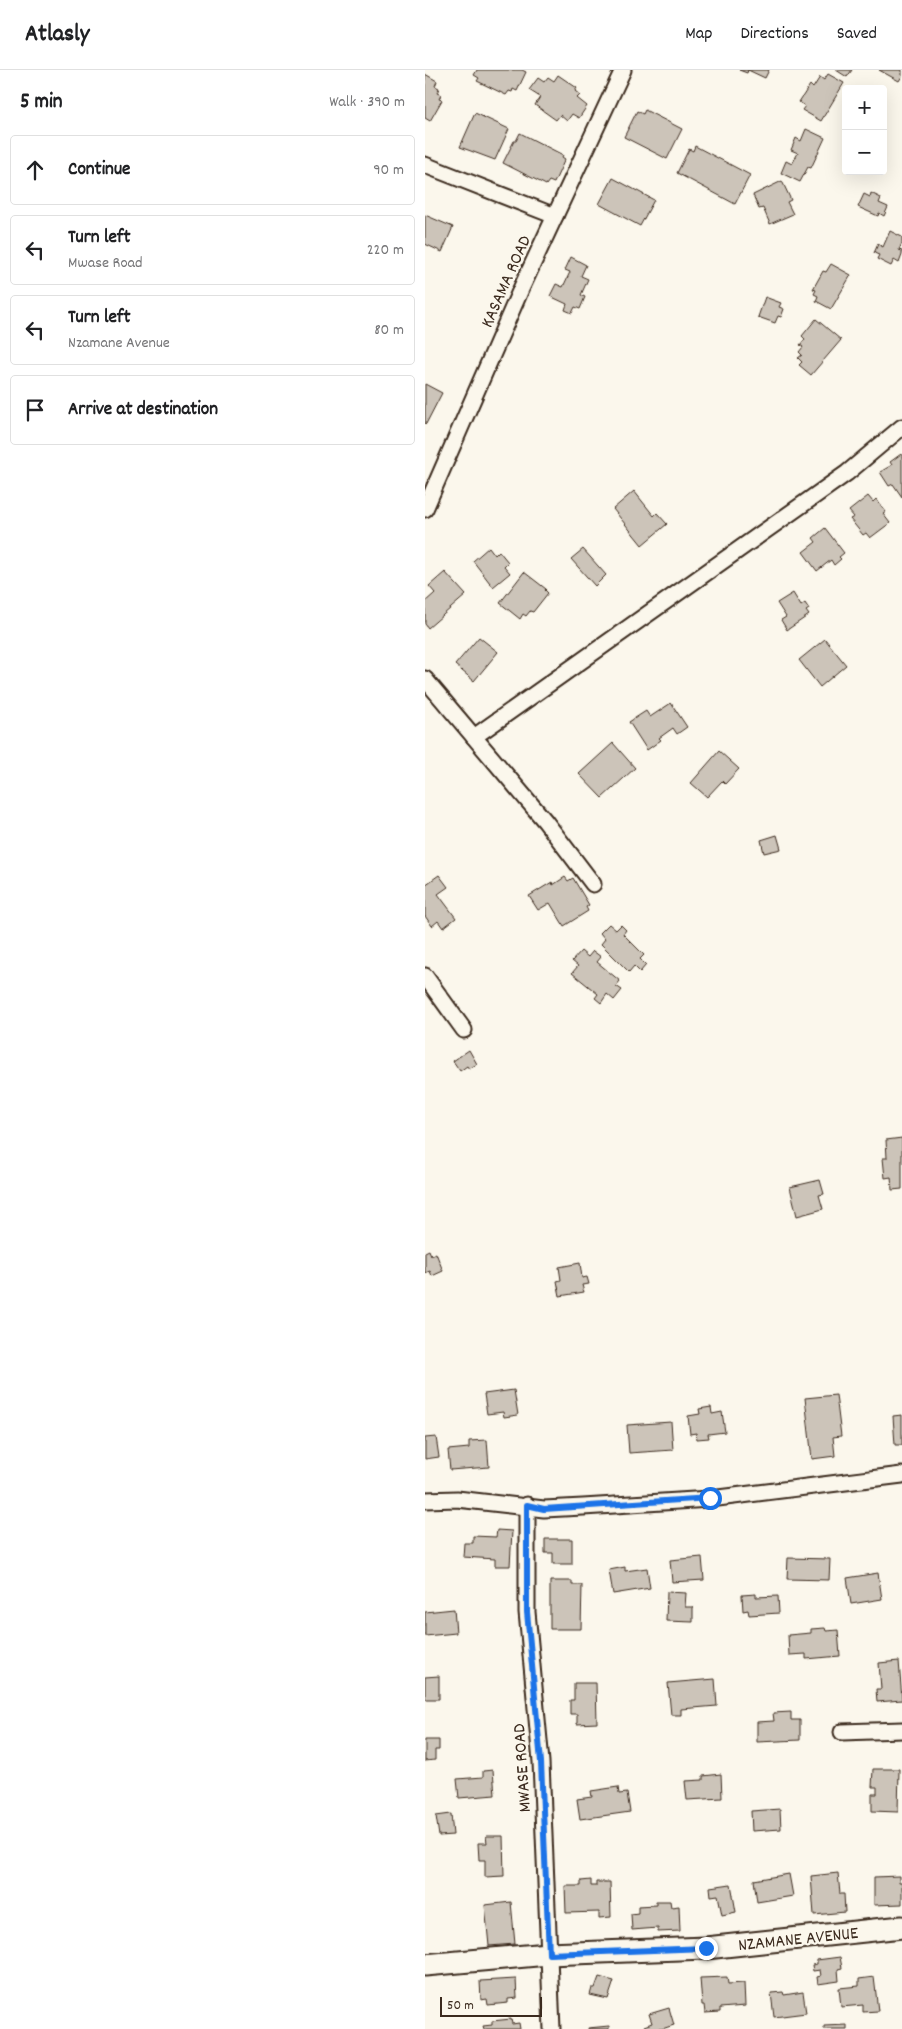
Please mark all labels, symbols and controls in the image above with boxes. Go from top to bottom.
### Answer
text: Atlasly [25,18,89,52]
text: Map [685,22,712,47]
text: Directions [740,22,809,47]
text: Saved [837,22,877,47]
map controls [842,85,887,175]
button: + [842,85,887,130]
text: 5 min [20,88,63,118]
text: Walk · 390 m [329,91,405,114]
button: − [842,130,887,175]
icon: ahead [21,156,49,184]
text: Continue [68,157,130,184]
text: 90 m [373,159,404,182]
text: Turn left [68,225,131,252]
street label: KASAMA ROAD [476,232,539,332]
icon: left [21,236,49,264]
text: 220 m [367,239,404,262]
text: Mwase Road [68,252,143,275]
text: Turn left [68,305,131,332]
icon: left [21,316,49,344]
text: 80 m [374,319,404,342]
text: Nzamane Avenue [68,332,170,355]
icon: arrive [21,396,49,424]
text: Arrive at destination [68,397,218,424]
route start [699,1487,722,1510]
street label: MWASE ROAD [508,1722,539,1813]
street label: NZAMANE AVENUE [737,1922,860,1959]
route end [695,1937,718,1960]
scale bar [440,1994,543,2017]
text: 50 m [447,1996,474,2016]

